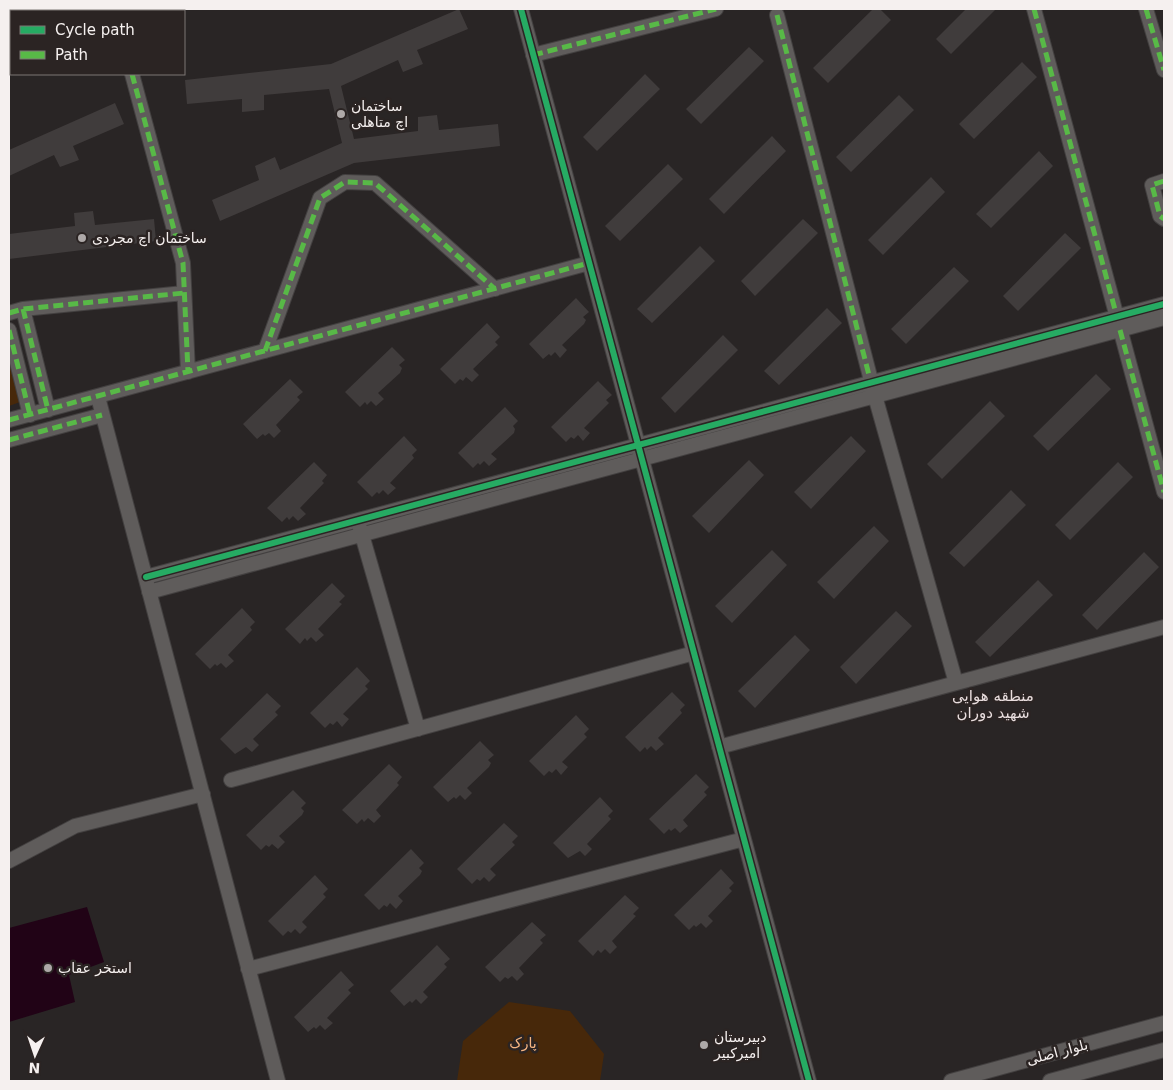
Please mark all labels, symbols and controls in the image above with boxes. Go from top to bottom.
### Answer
legend [10,10,185,75]
text: Cycle path [55,21,135,39]
text: Path [55,46,88,64]
place label: ساختمان اچ متاهلی [351,98,408,131]
marker: ساختمان اچ متاهلی [335,108,347,120]
place label: ساختمان اچ مجردی [92,230,207,247]
marker: ساختمان اچ مجردی [76,232,88,244]
district label: منطقه هوایی شهید دوران [952,687,1034,722]
place label: استخر عقاب [58,960,132,977]
marker: استخر عقاب [42,962,54,974]
place label: دبیرستان امیرکبیر [713,1029,767,1062]
north arrow [10,1030,60,1080]
park label: پارک [509,1035,537,1052]
street label: بلوار اصلی [1025,1036,1090,1069]
marker: دبیرستان امیرکبیر [698,1039,710,1051]
text: N [28,1060,41,1076]

